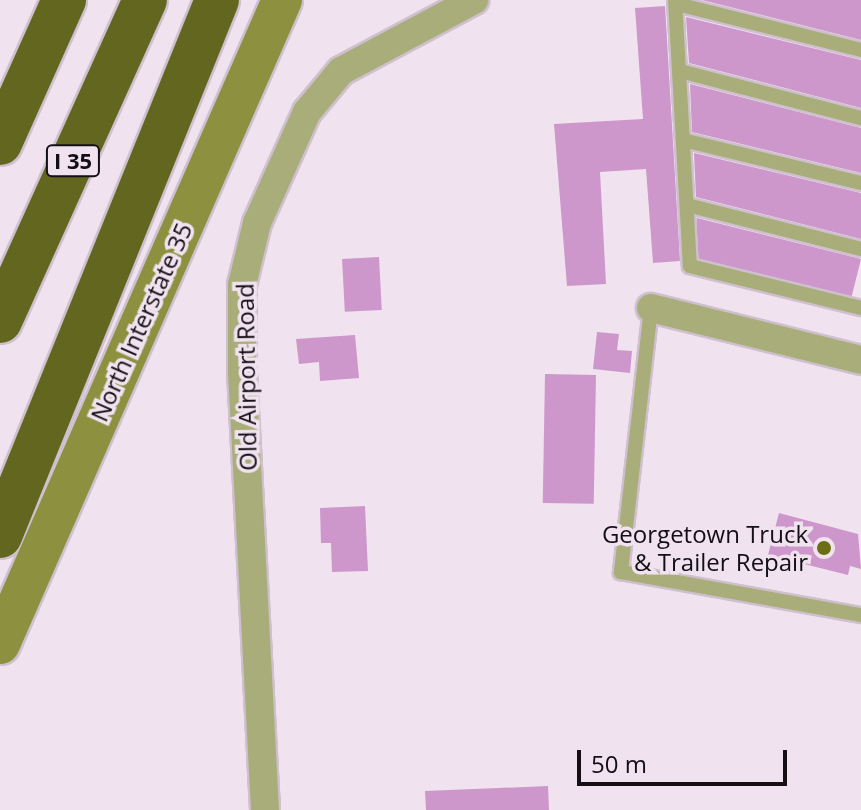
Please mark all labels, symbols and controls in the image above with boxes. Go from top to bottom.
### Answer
road number: I 35 [45,143,101,179]
street label: North Interstate 35 [84,218,198,426]
street label: Old Airport Road [230,283,262,471]
place label: Georgetown Truck & Trailer Repair [602,520,808,576]
marker: Georgetown Truck & Trailer Repair [815,539,833,557]
scale bar [581,734,791,784]
text: 50 m [591,747,647,780]

